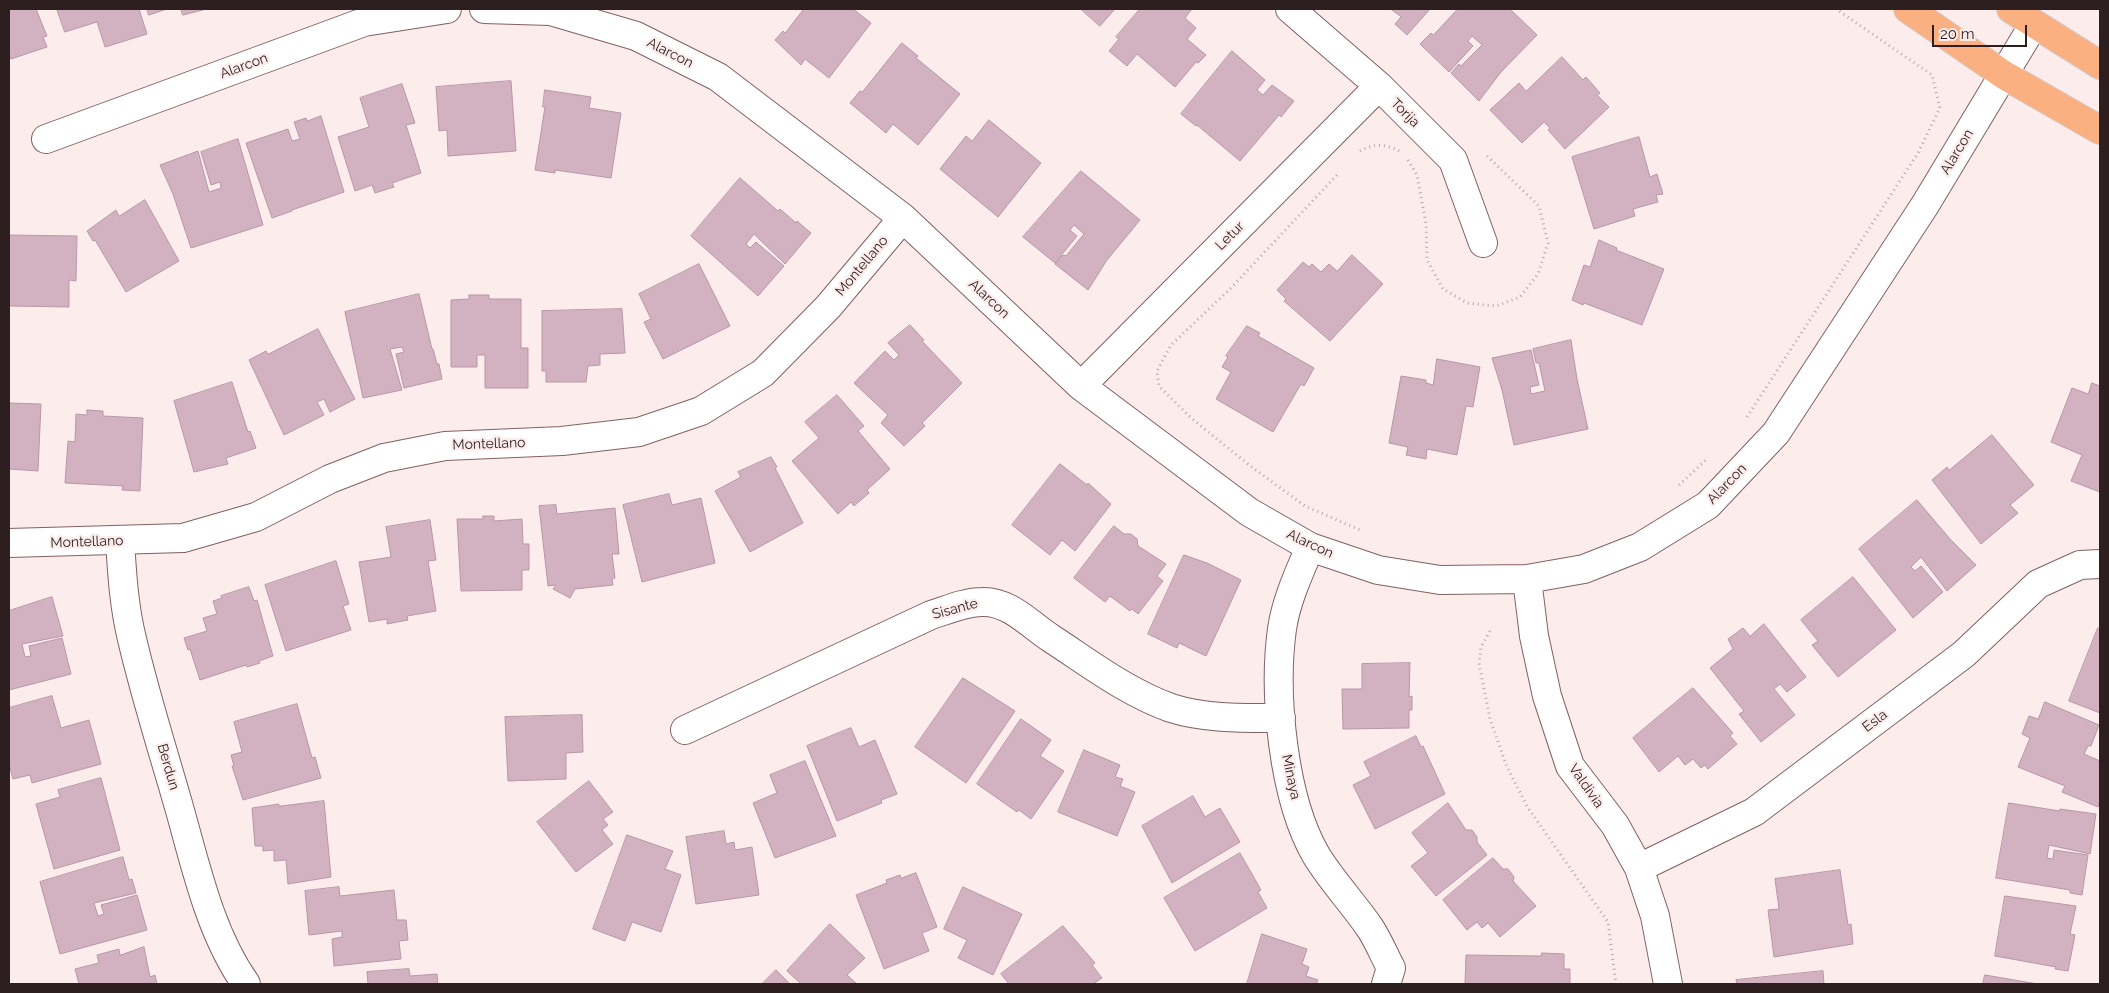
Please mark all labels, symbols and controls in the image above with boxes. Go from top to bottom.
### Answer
scale bar [1934,15,2029,47]
text: 20 m [1940,25,1975,43]
street label: Alarcon [644,34,696,72]
street label: Alarcon [218,50,270,82]
street label: Torija [1387,95,1423,131]
street label: Alarcon [1937,126,1977,178]
street label: Letur [1212,218,1248,254]
street label: Montellano [832,233,892,299]
street label: Alarcon [965,276,1013,322]
street label: Montellano [452,434,526,454]
street label: Alarcon [1704,460,1750,508]
street label: Alarcon [1284,526,1336,562]
street label: Montellano [50,532,124,552]
street label: Sisante [930,595,980,623]
street label: Esla [1859,706,1891,736]
street label: Berdun [153,742,183,792]
street label: Minaya [1278,753,1304,801]
street label: Valdivia [1565,761,1607,811]

